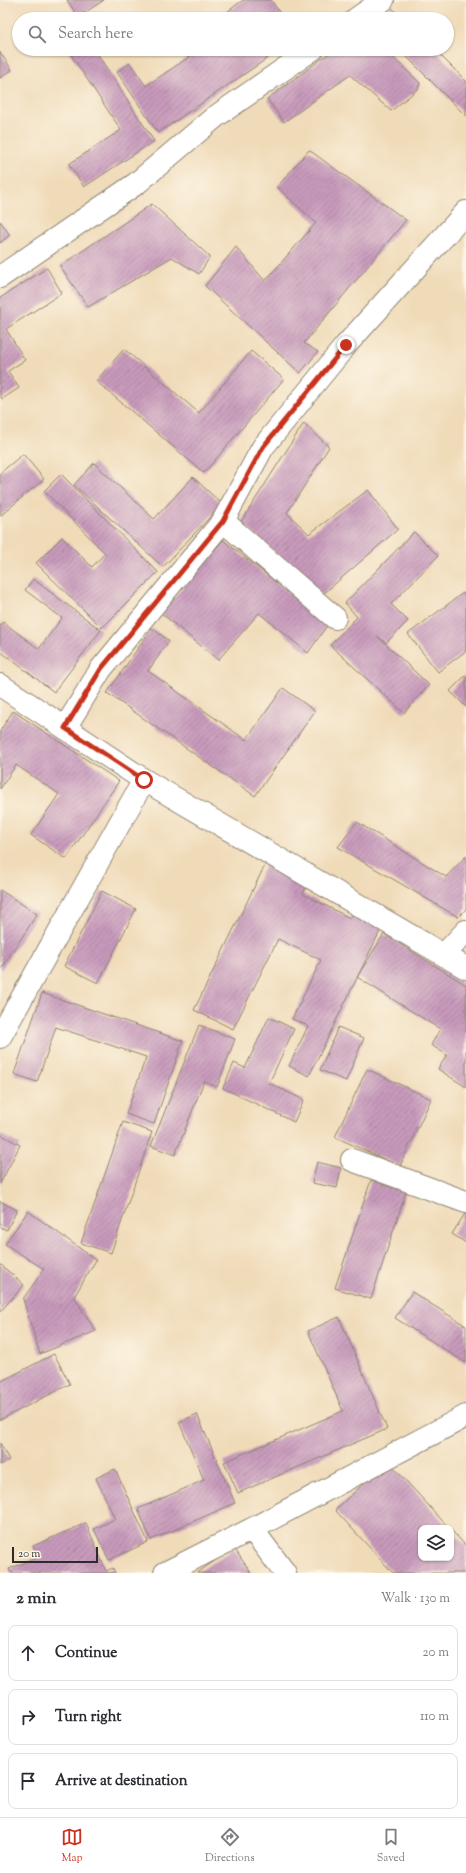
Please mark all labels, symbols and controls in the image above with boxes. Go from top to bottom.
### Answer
search box [12,12,454,56]
icon: search [26,23,48,45]
text: Search here [58,24,133,45]
route end [337,336,355,354]
route start [135,771,153,789]
map controls [418,1525,454,1561]
button: layers [418,1525,454,1561]
scale bar [12,1545,98,1564]
text: 20 m [18,1546,40,1562]
text: 2 min [16,1587,57,1611]
text: Walk · 130 m [381,1590,450,1608]
icon: ahead [17,1642,39,1664]
text: Continue [55,1643,117,1664]
text: 20 m [423,1644,449,1662]
icon: right [17,1706,39,1728]
text: Turn right [55,1707,121,1728]
text: 110 m [420,1708,449,1726]
icon: arrive [17,1770,39,1792]
text: Arrive at destination [55,1771,188,1792]
tab: Map [61,1826,83,1866]
tab: Directions [205,1826,255,1866]
tab: Saved [377,1826,405,1866]

